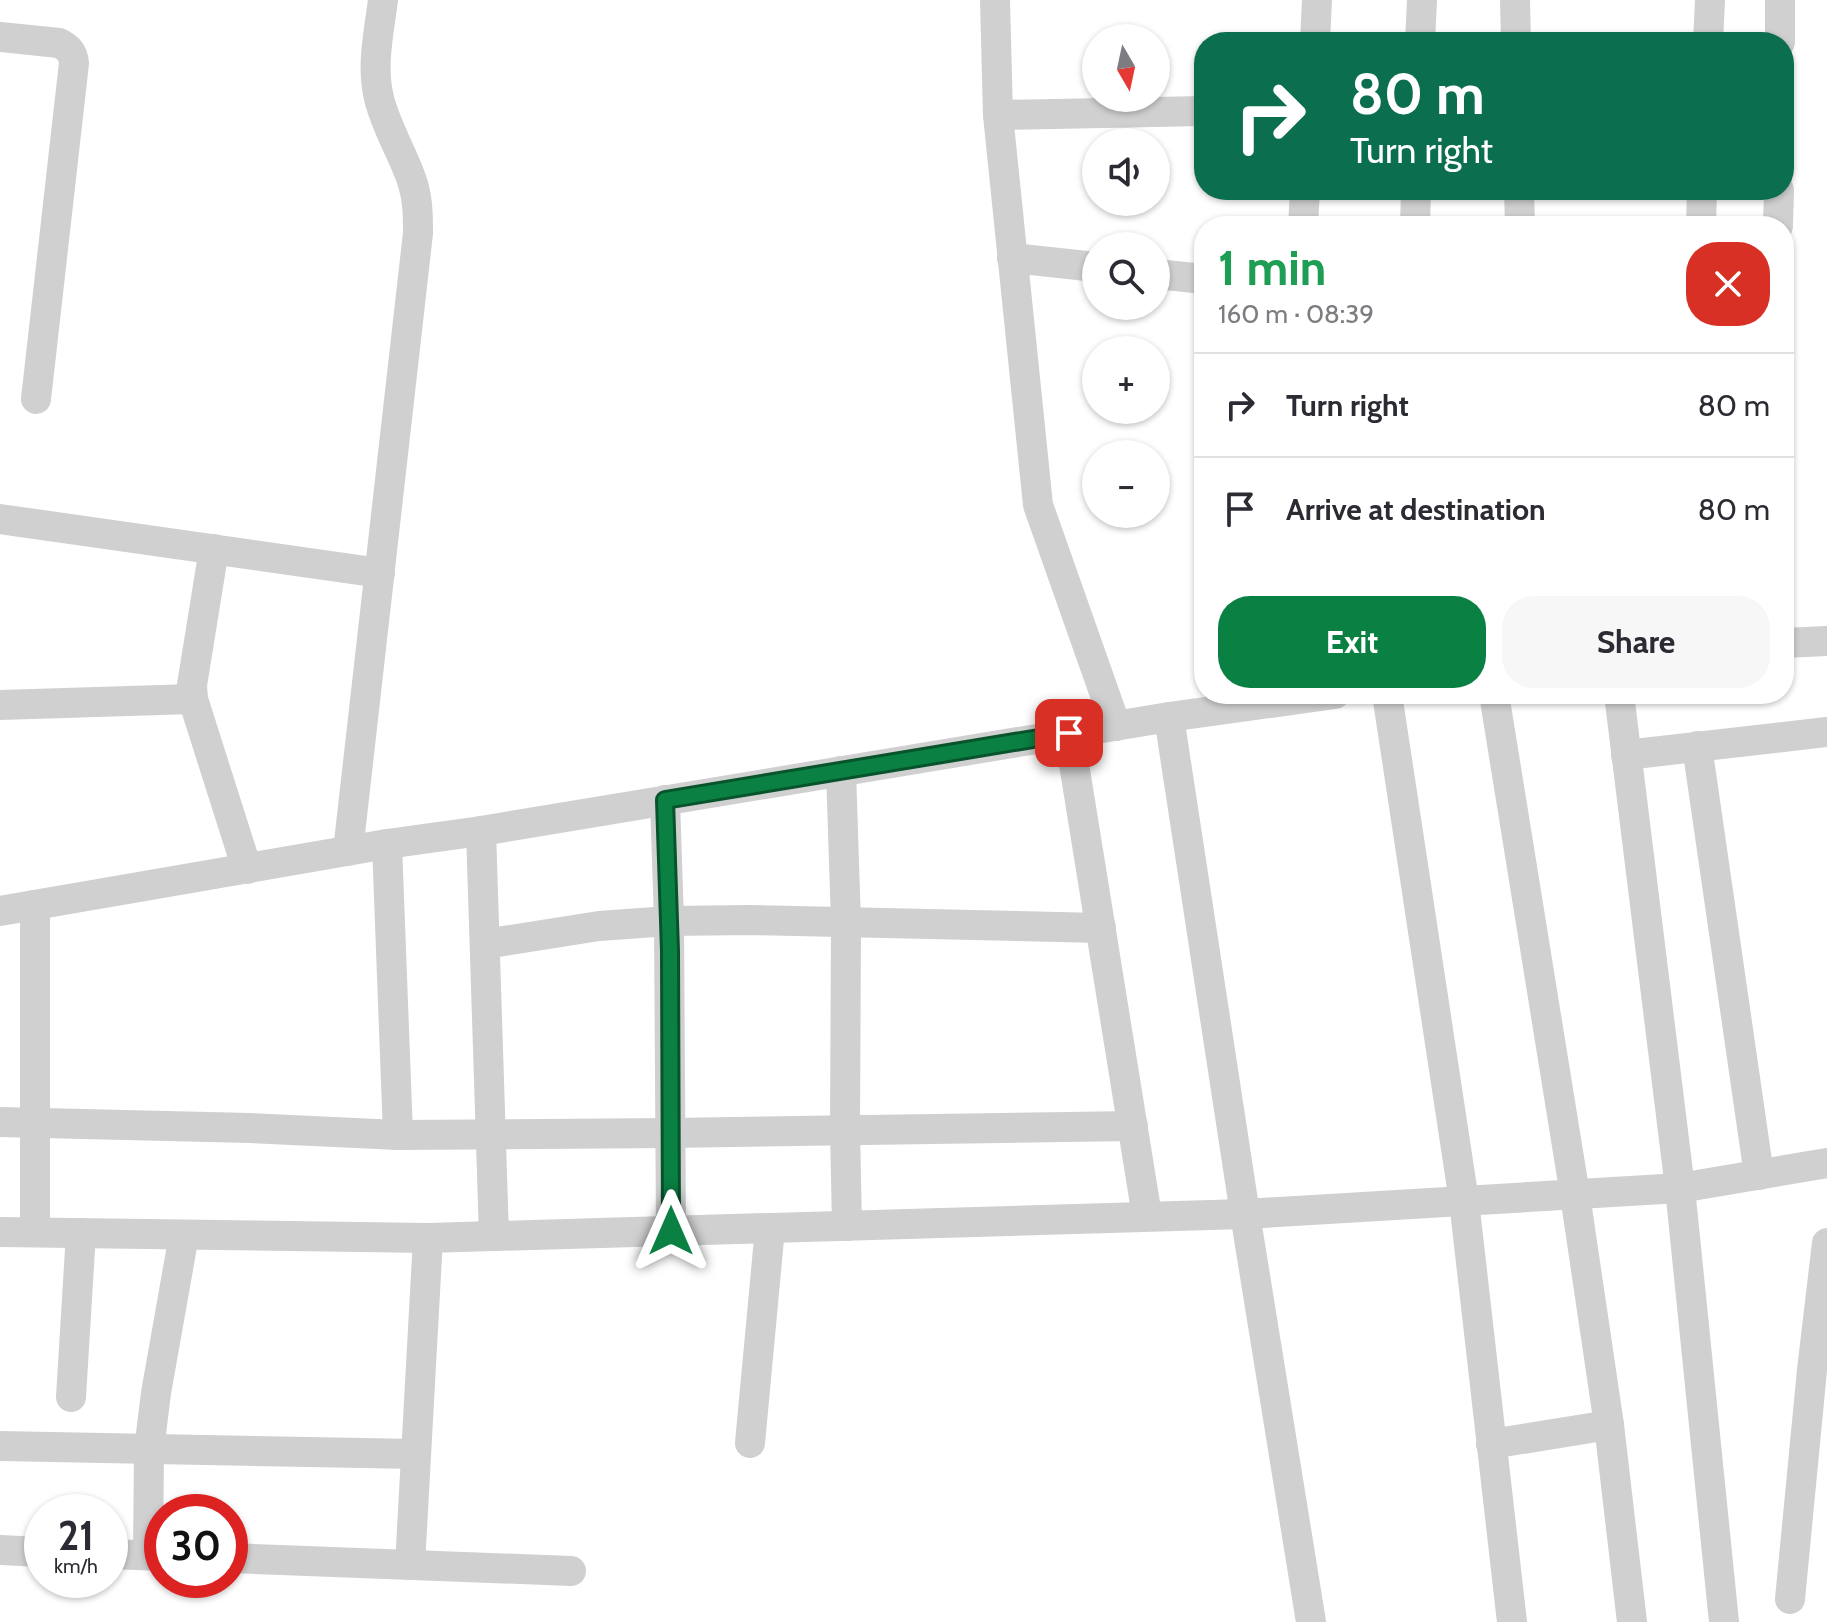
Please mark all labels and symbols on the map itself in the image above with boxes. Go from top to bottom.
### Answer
north arrow [1082,24,1170,112]
pin [1035,699,1103,767]
position arrow [629,1189,713,1273]
speed limit sign: 30 [144,1494,248,1598]

